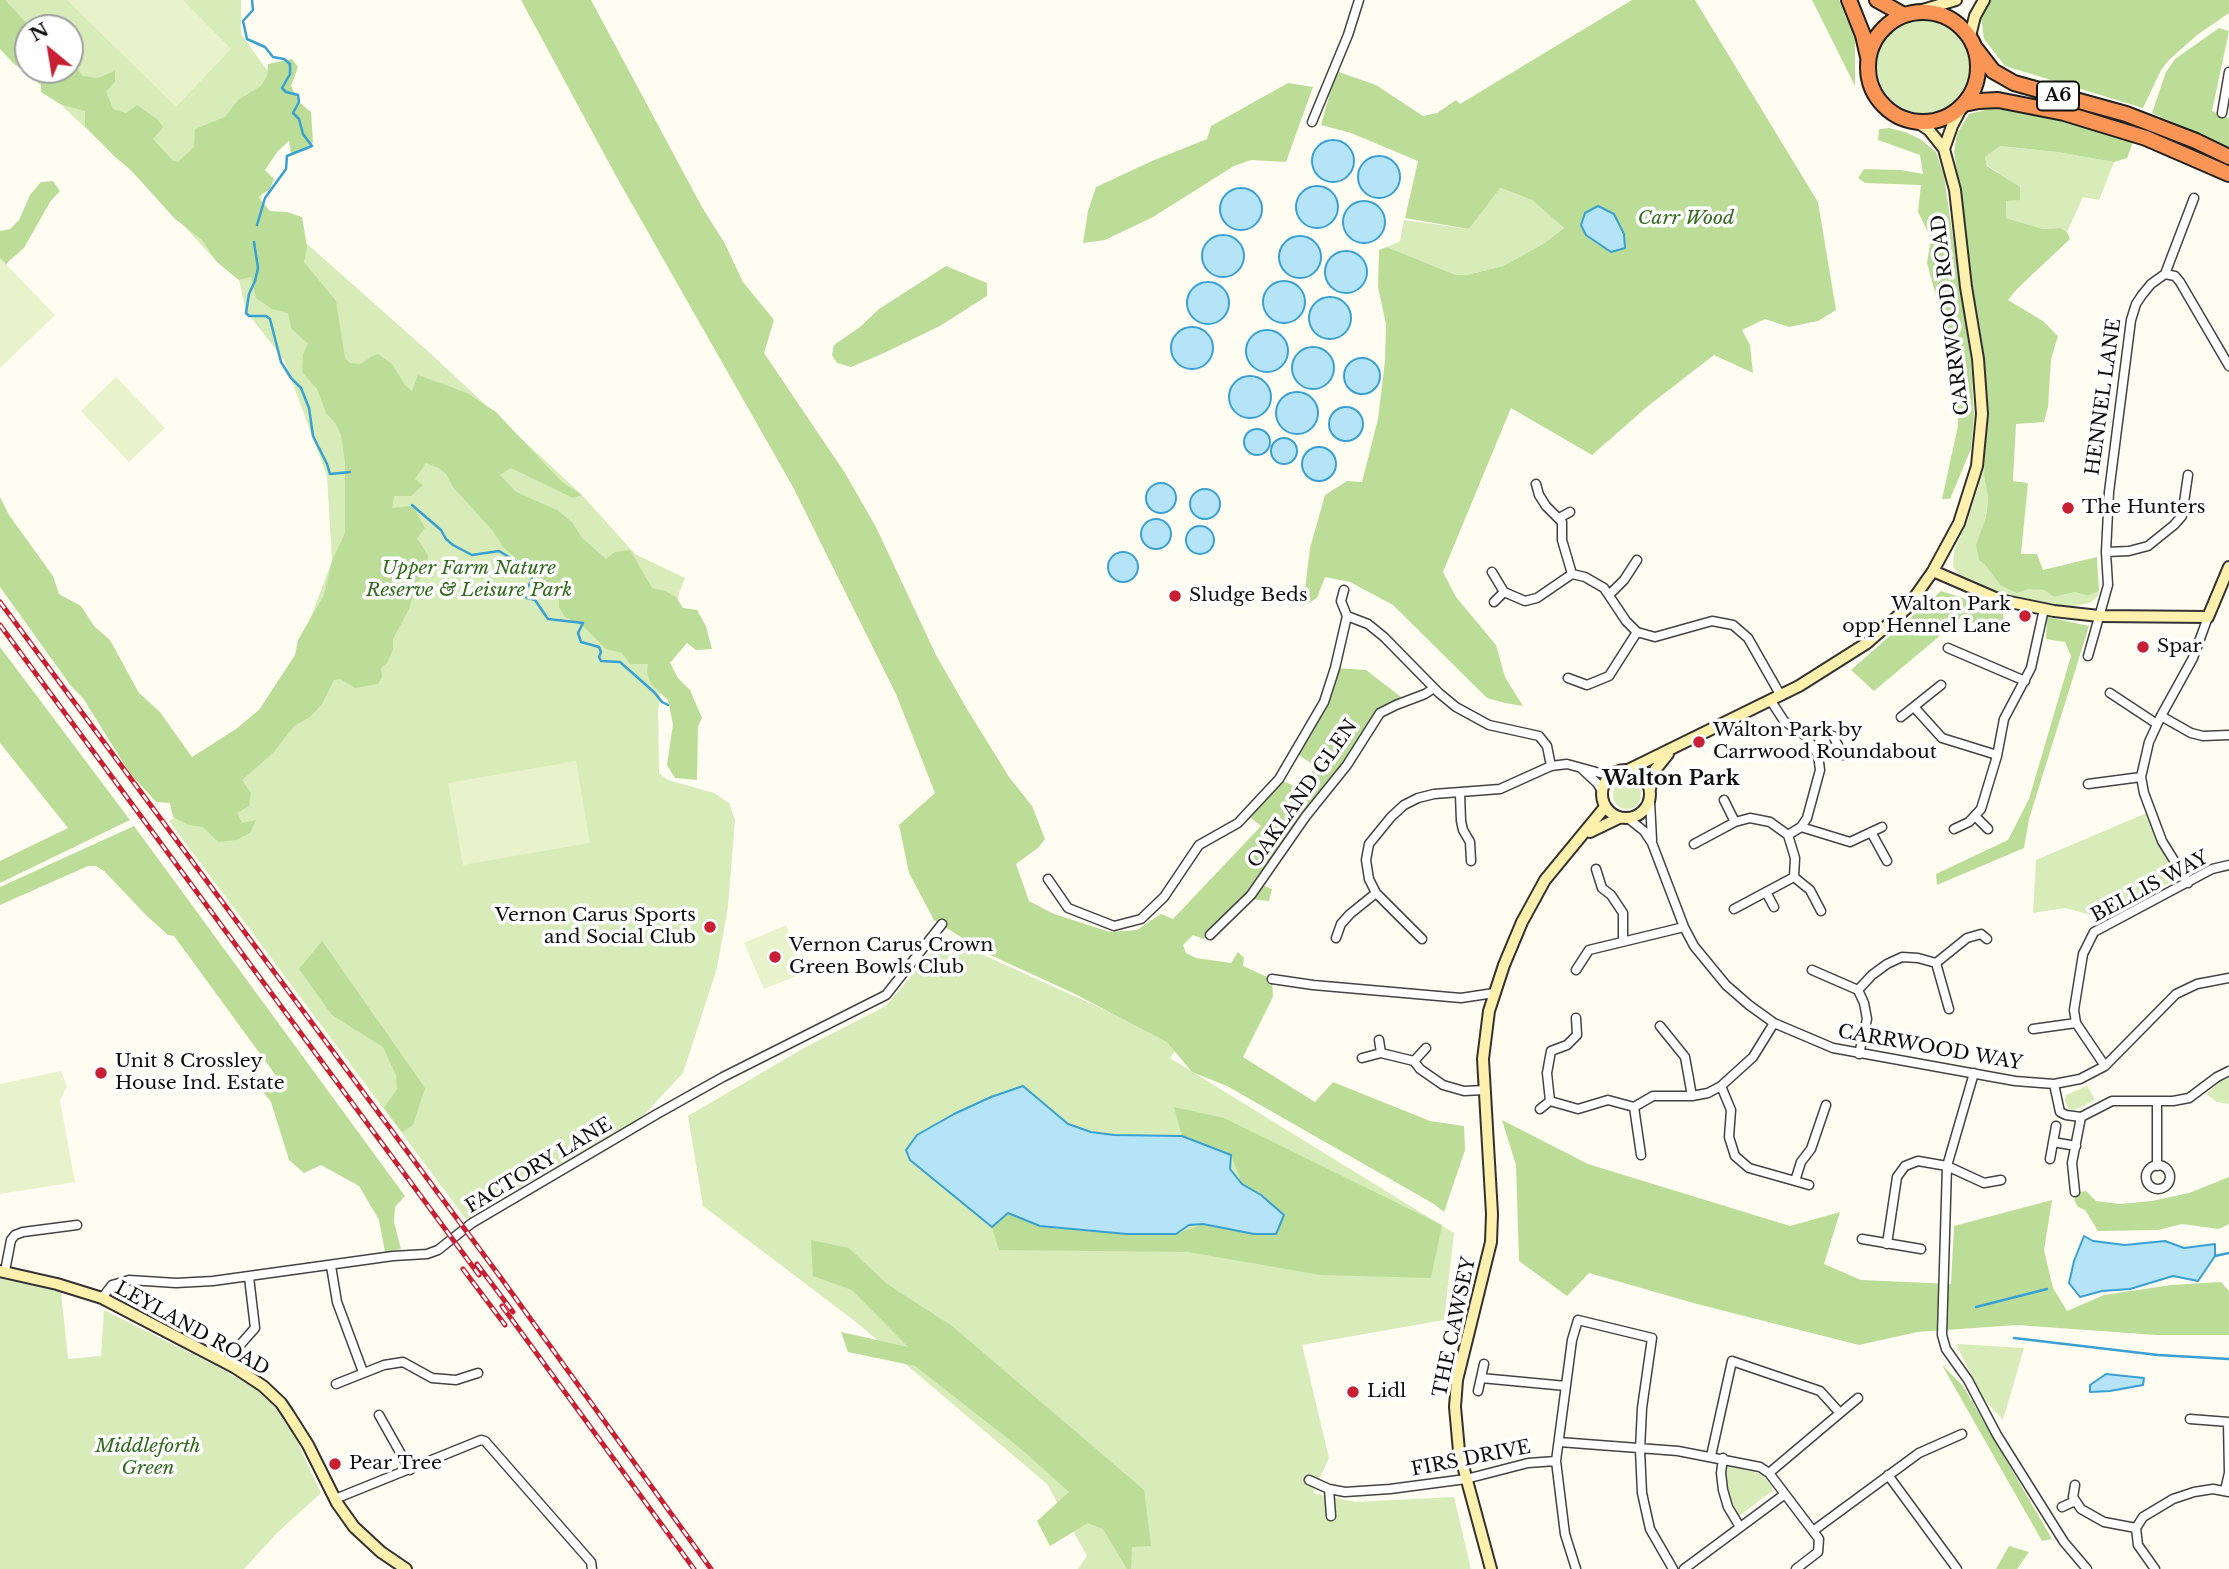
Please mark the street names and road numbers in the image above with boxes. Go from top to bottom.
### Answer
road number: A6 [2037,82,2079,110]
street label: CARRWOOD ROAD [1927,213,1975,417]
street label: HENNEL LANE [2082,317,2126,477]
street label: OAKLAND GLEN [1243,715,1363,873]
street label: BELLIS WAY [2087,846,2213,928]
street label: CARRWOOD WAY [1836,1021,2024,1075]
street label: FACTORY LANE [462,1113,616,1219]
street label: THE CAWSEY [1429,1255,1481,1399]
street label: LEYLAND ROAD [111,1277,273,1381]
street label: FIRS DRIVE [1409,1436,1533,1482]

